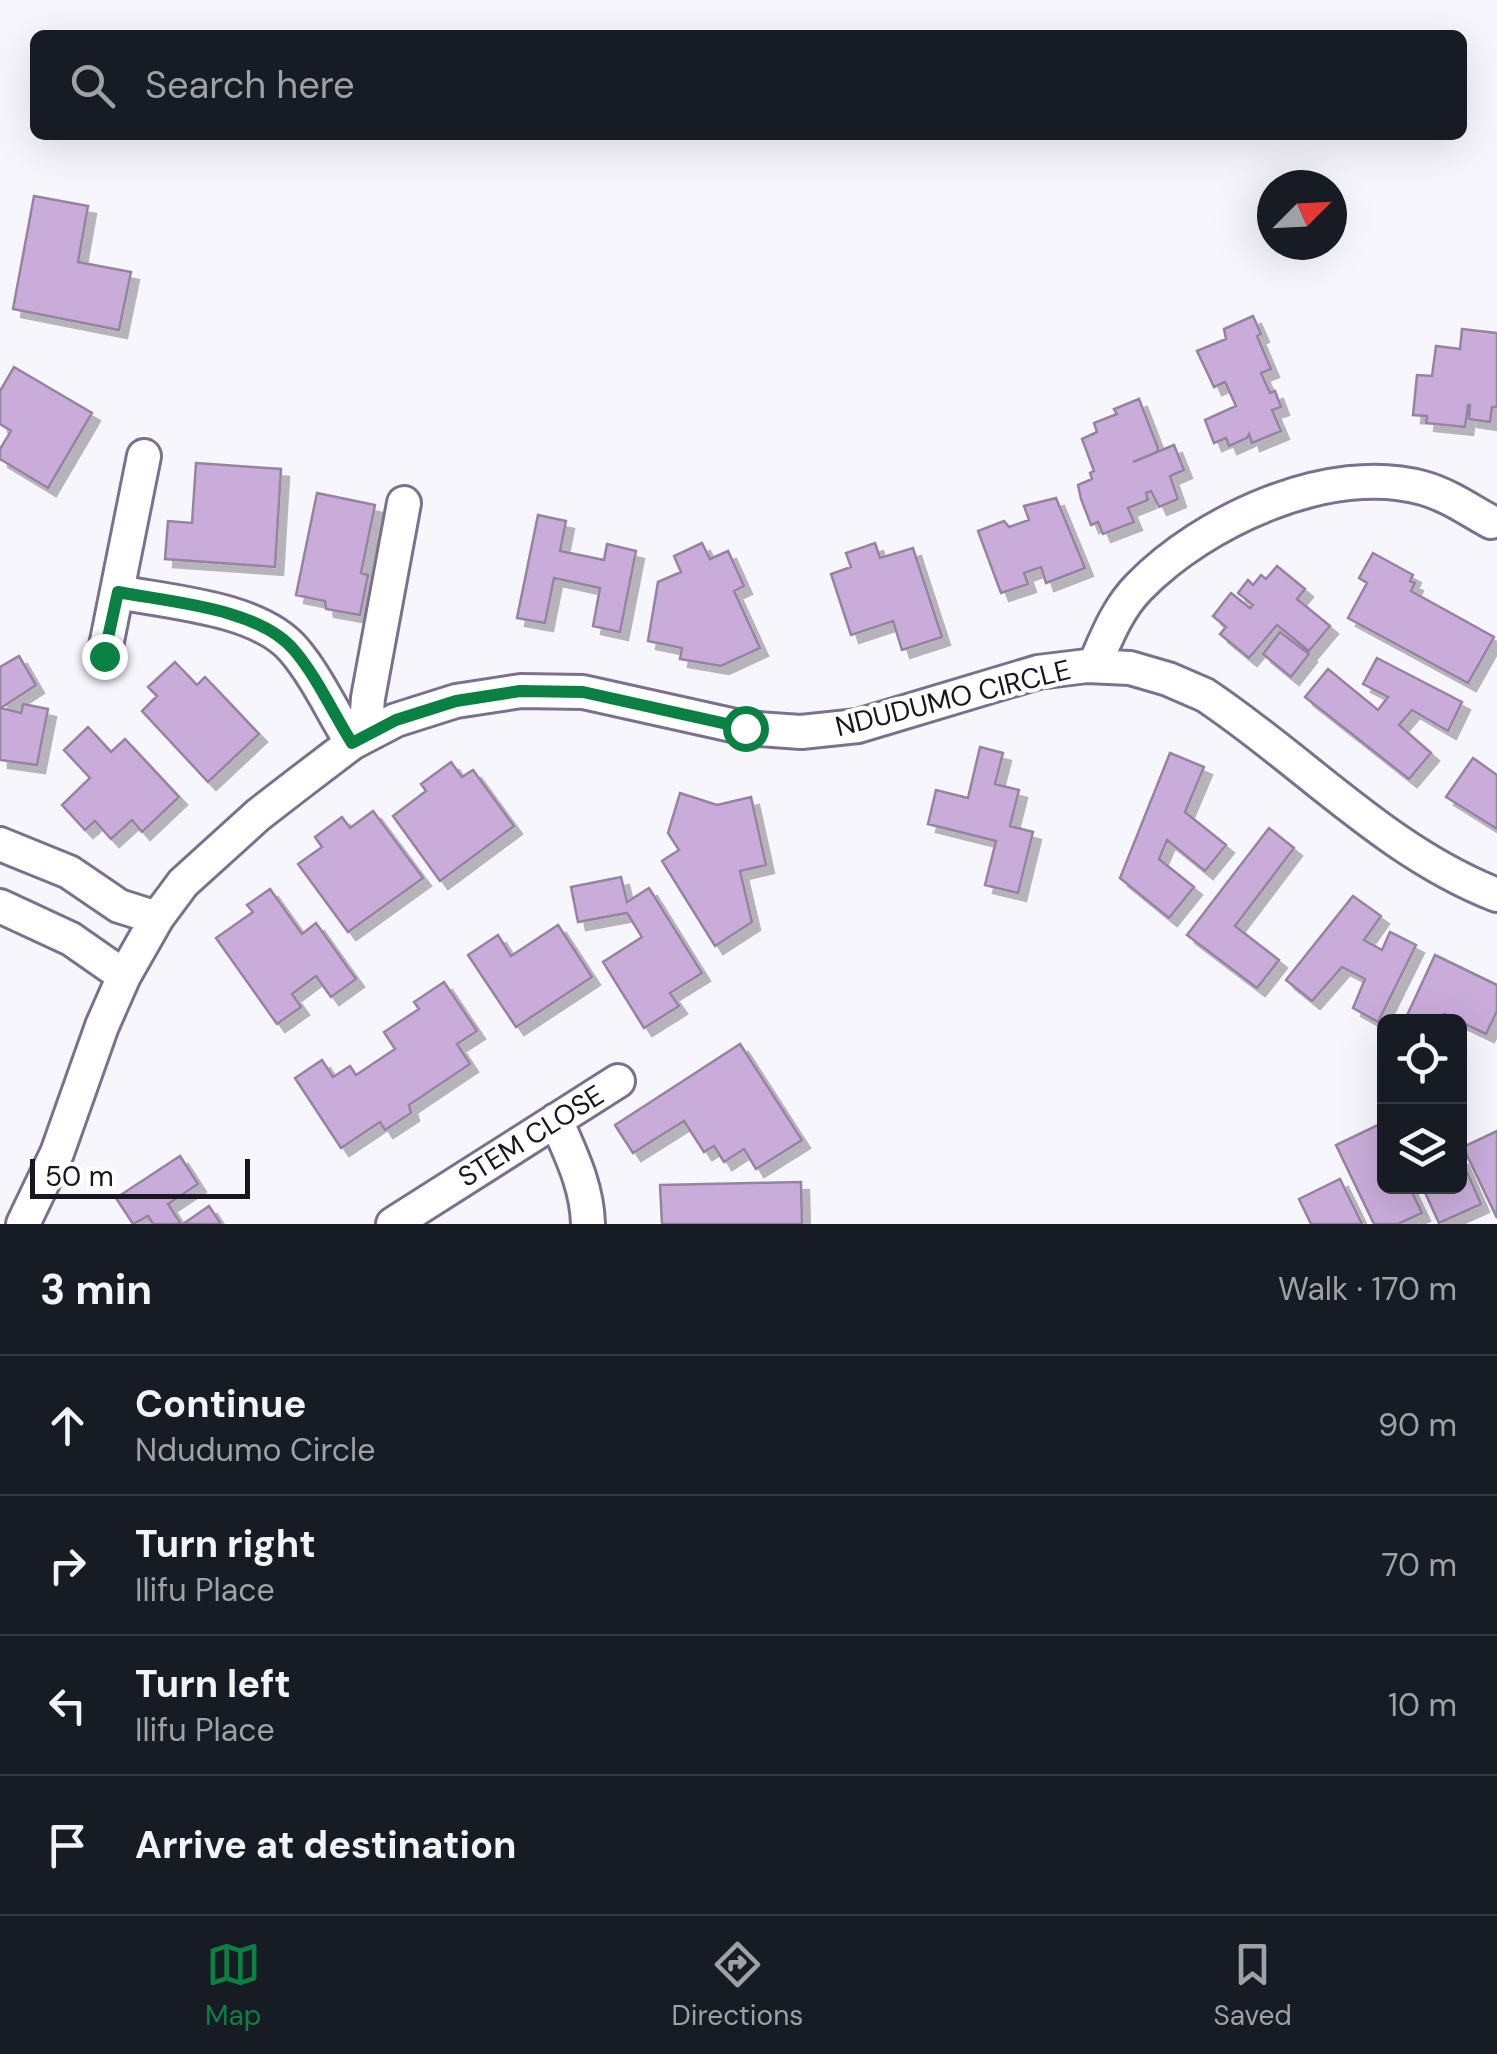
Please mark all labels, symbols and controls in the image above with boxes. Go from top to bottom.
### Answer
search box [30,30,1467,140]
icon: search [65,58,120,113]
text: Search here [145,60,355,110]
north arrow [1257,170,1347,260]
route end [82,634,128,680]
street label: NDUDUMO CIRCLE [832,651,1074,745]
route start [723,706,769,752]
map controls [1377,1014,1467,1194]
button: locate [1377,1014,1467,1104]
street label: STEM CLOSE [451,1077,611,1195]
button: layers [1377,1104,1467,1194]
scale bar [30,1154,250,1198]
text: 50 m [45,1158,114,1195]
text: 3 min [40,1262,152,1317]
text: Walk · 170 m [1278,1268,1457,1310]
text: Continue [135,1379,306,1429]
icon: ahead [40,1398,95,1453]
text: 90 m [1378,1404,1457,1446]
text: Ndudumo Circle [135,1429,375,1471]
text: Turn right [135,1519,316,1569]
icon: right [40,1538,95,1593]
text: 70 m [1381,1544,1457,1586]
text: Ilifu Place [135,1569,275,1611]
text: Turn left [135,1659,291,1709]
icon: left [40,1678,95,1733]
text: 10 m [1388,1684,1457,1726]
text: Ilifu Place [135,1709,275,1751]
icon: arrive [40,1818,95,1873]
text: Arrive at destination [135,1820,517,1870]
tab: Map [205,1937,261,2034]
tab: Directions [672,1937,803,2034]
tab: Saved [1213,1937,1292,2034]

